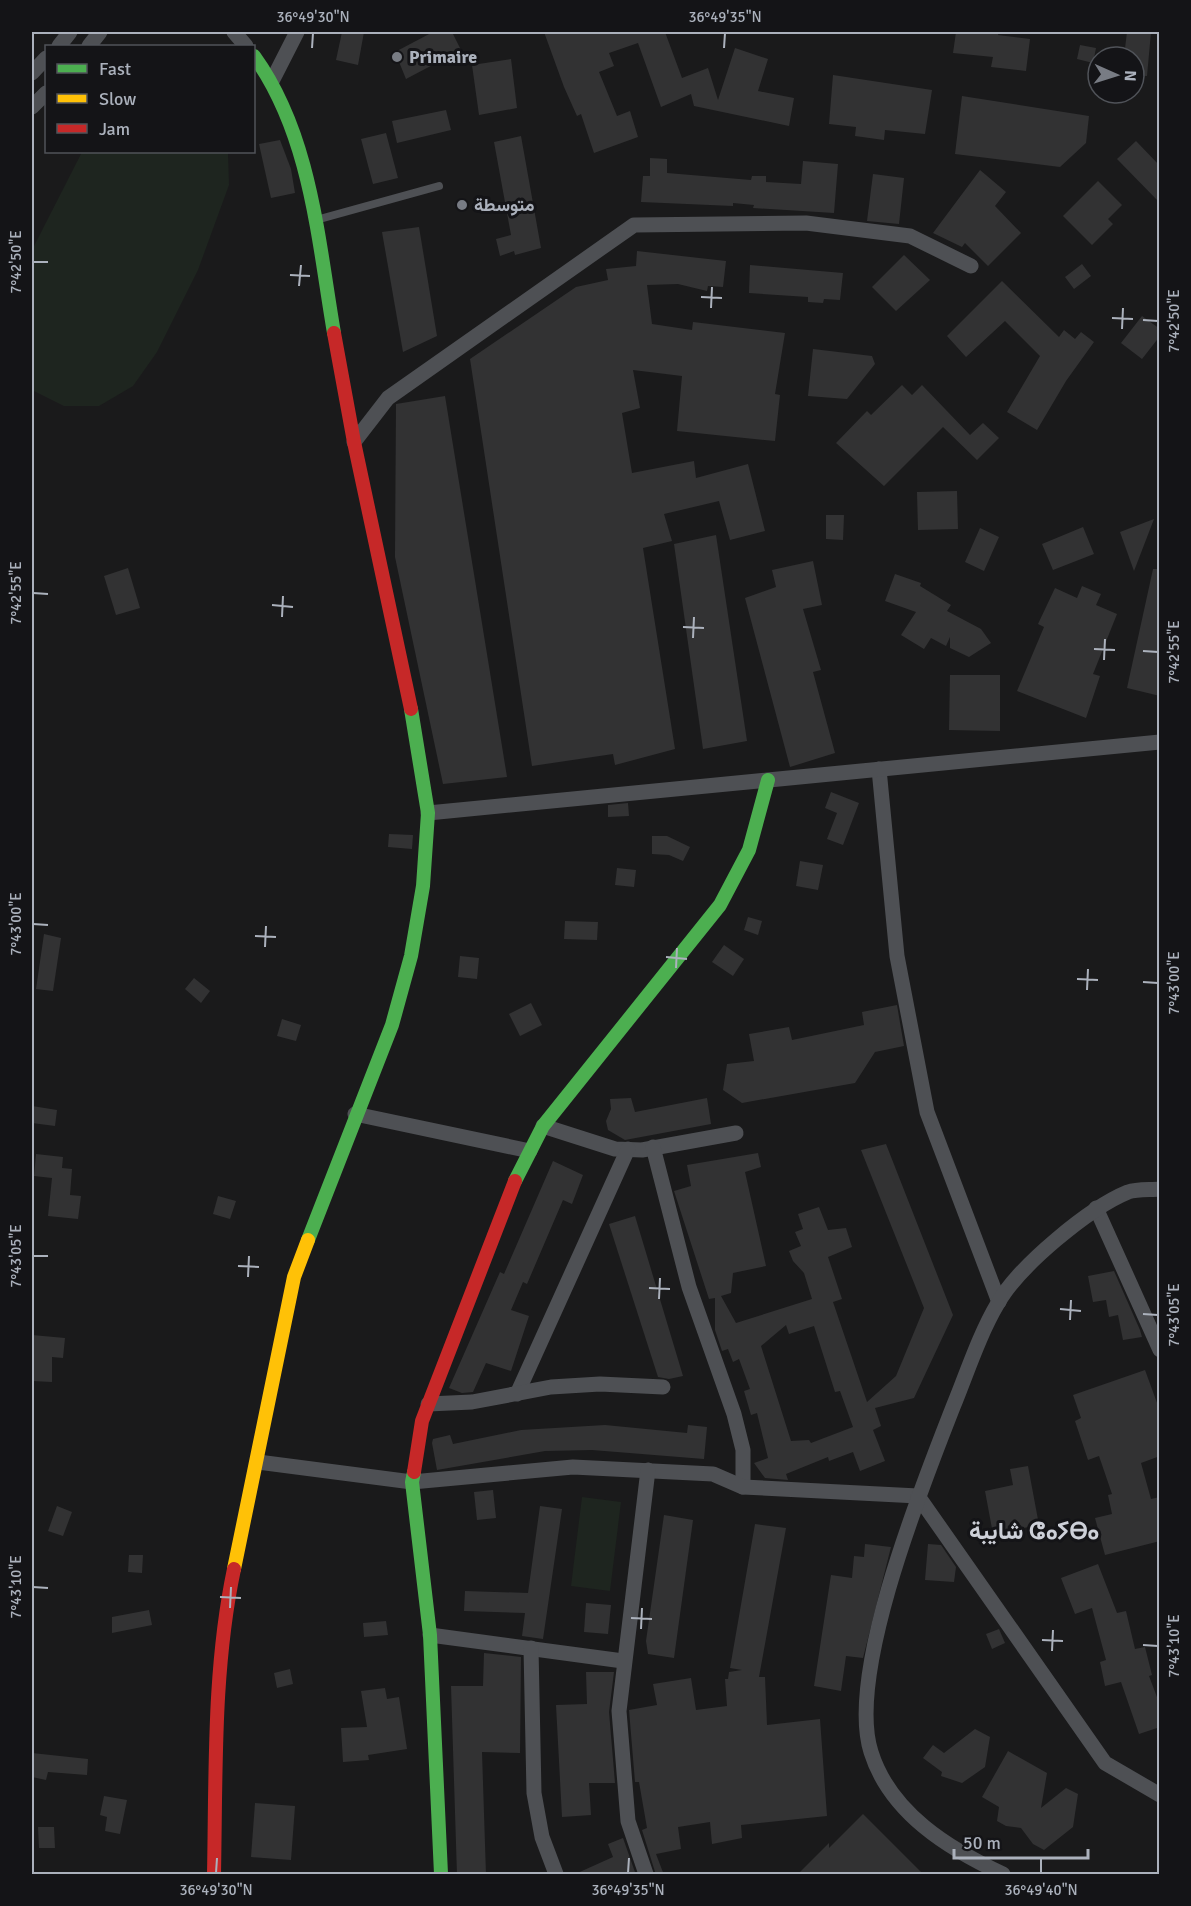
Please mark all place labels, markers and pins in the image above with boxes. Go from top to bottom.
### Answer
place label: Primaire [409,46,477,68]
marker: Primaire [390,50,404,64]
place label: متوسطة [474,194,535,216]
marker: متوسطة [455,198,469,212]

